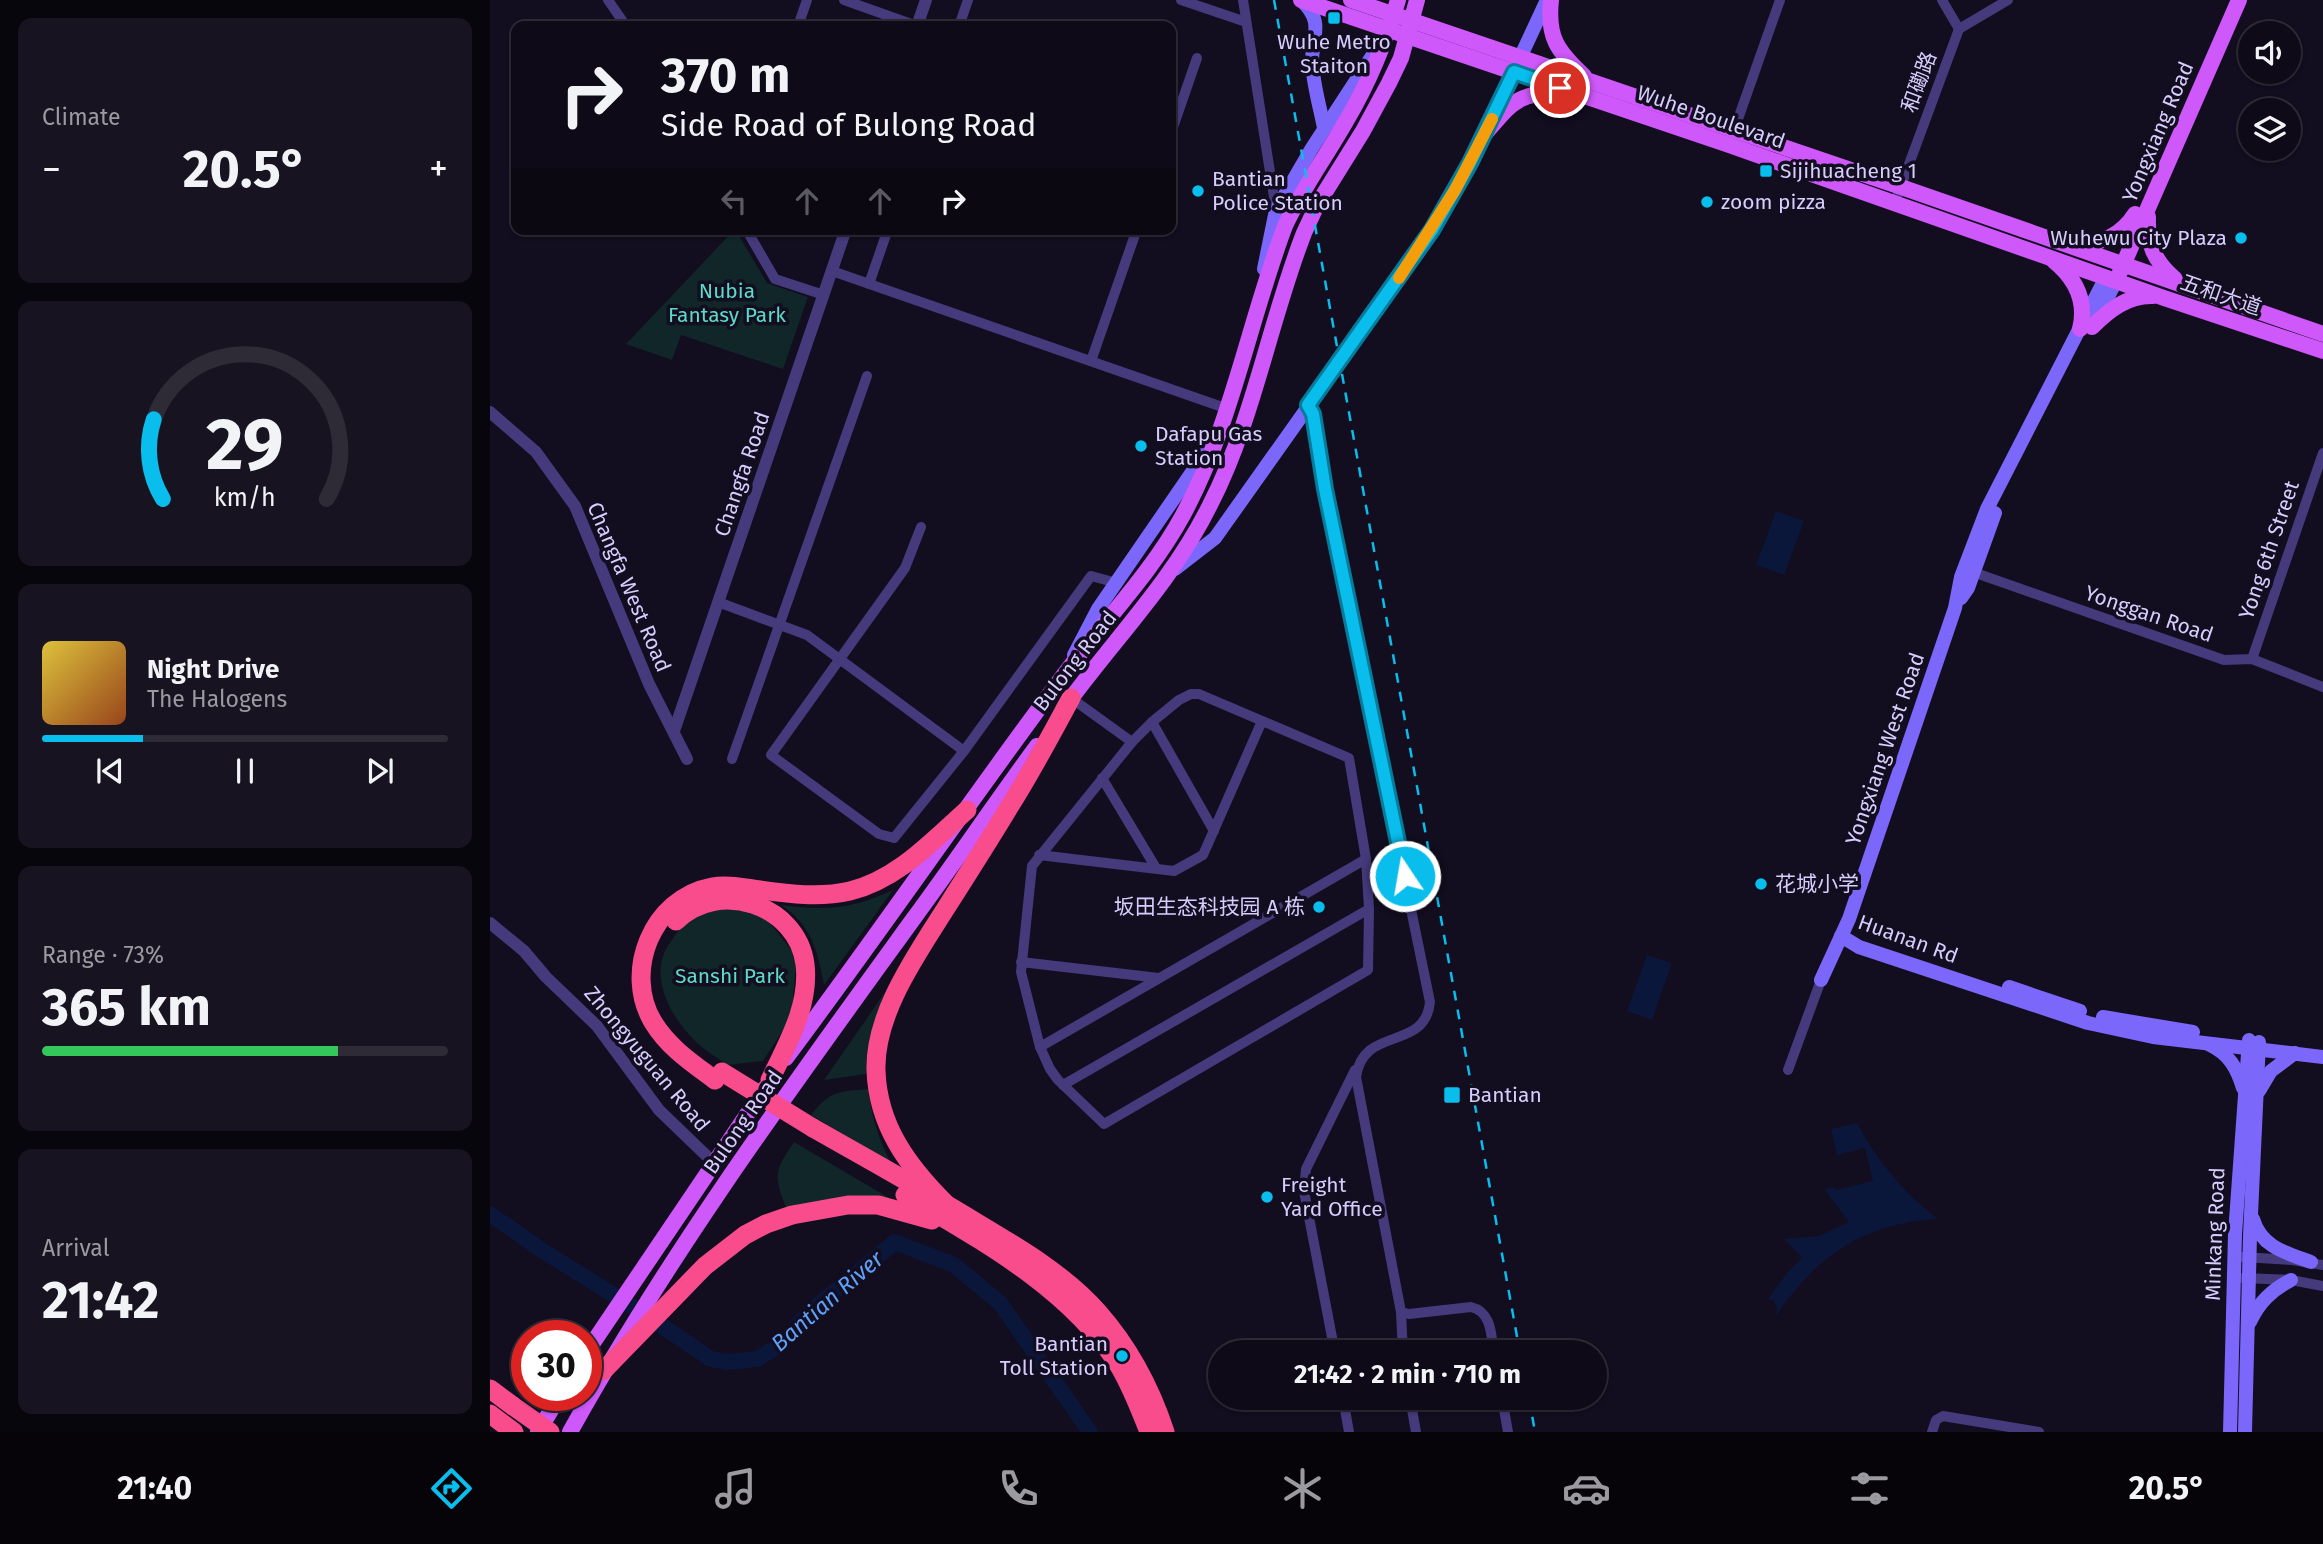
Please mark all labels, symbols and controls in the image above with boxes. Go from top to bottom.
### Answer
marker: Wuhe Metro Staiton [1326,10,1342,26]
map controls [2238,21,2301,161]
button: sound [2238,21,2301,84]
place label: Wuhe Metro Staiton [1277,29,1391,79]
text: 370 m [661,46,790,105]
street label: 和磡路 [1896,48,1942,116]
icon: right [546,49,637,140]
pin [1530,58,1590,118]
street label: Yongxiang Road [2117,58,2199,206]
icon: arrive [1541,69,1579,107]
street label: Wuhe Boulevard [1634,80,1788,154]
button: layers [2238,98,2301,161]
text: Climate [42,103,121,131]
text: Side Road of Bulong Road [661,106,1036,144]
text: 20.5° [183,138,307,201]
text: − [42,146,61,192]
text: + [429,146,448,192]
place label: Sijihuacheng 1 [1780,158,1917,184]
marker: Sijihuacheng 1 [1758,163,1774,179]
place label: Bantian Police Station [1212,166,1343,216]
icon: left [715,182,753,220]
icon: ahead [788,182,826,220]
icon: ahead [861,182,899,220]
icon: right [934,182,972,220]
marker: Bantian Police Station [1190,183,1206,199]
place label: zoom pizza [1721,189,1826,215]
marker: zoom pizza [1699,194,1715,210]
place label: Wuhewu City Plaza [2050,225,2227,251]
marker: Wuhewu City Plaza [2233,230,2249,246]
street label: 五和大道 [2177,269,2265,321]
park label: Nubia Fantasy Park [668,278,786,328]
text: 29 [206,402,284,489]
street label: Changfa Road [708,408,776,540]
place label: Dafapu Gas Station [1155,421,1262,471]
marker: Dafapu Gas Station [1133,438,1149,454]
street label: Yong 6th Street [2233,477,2305,623]
text: km/h [214,483,276,513]
street label: Changfa West Road [581,498,677,676]
street label: Yonggan Road [2081,580,2217,648]
street label: Bulong Road [1028,606,1122,716]
street label: Yongxiang West Road [1840,649,1930,849]
text: Night Drive [147,654,279,685]
text: The Halogens [147,685,287,713]
icon: previous [91,752,129,790]
icon: pause [226,752,264,790]
icon: next [361,752,399,790]
position arrow [1368,839,1442,913]
place label: 花城小学 [1775,871,1859,897]
marker: 花城小学 [1753,876,1769,892]
place label: 坂田生态科技园 A 栋 [1114,894,1305,920]
marker: 坂田生态科技园 A 栋 [1311,899,1327,915]
street label: Huanan Rd [1854,909,1962,969]
text: Range · 73% [42,941,164,969]
park label: Sanshi Park [675,963,785,989]
text: 365 km [42,976,211,1039]
street label: Zhongyuguan Road [579,981,715,1137]
street label: Bulong Road [698,1065,788,1179]
place label: Bantian [1468,1082,1542,1108]
marker: Bantian [1442,1085,1462,1105]
street label: Minkang Road [2200,1167,2230,1301]
place label: Freight Yard Office [1281,1172,1383,1222]
marker: Freight Yard Office [1259,1189,1275,1205]
text: Arrival [42,1234,109,1262]
water label: Bantian River [765,1244,890,1357]
text: 21:42 [42,1269,159,1332]
speed limit sign: 30 [511,1320,602,1411]
place label: Bantian Toll Station [1000,1331,1108,1381]
marker: Bantian Toll Station [1114,1348,1130,1364]
text: 21:42 · 2 min · 710 m [1294,1359,1521,1390]
icon: directions [427,1464,476,1513]
icon: music [711,1464,760,1513]
icon: phone [994,1464,1043,1513]
icon: climate [1278,1464,1327,1513]
icon: car [1562,1464,1611,1513]
icon: filters [1845,1464,1894,1513]
text: 21:40 [117,1469,192,1507]
text: 20.5° [2129,1469,2206,1507]

